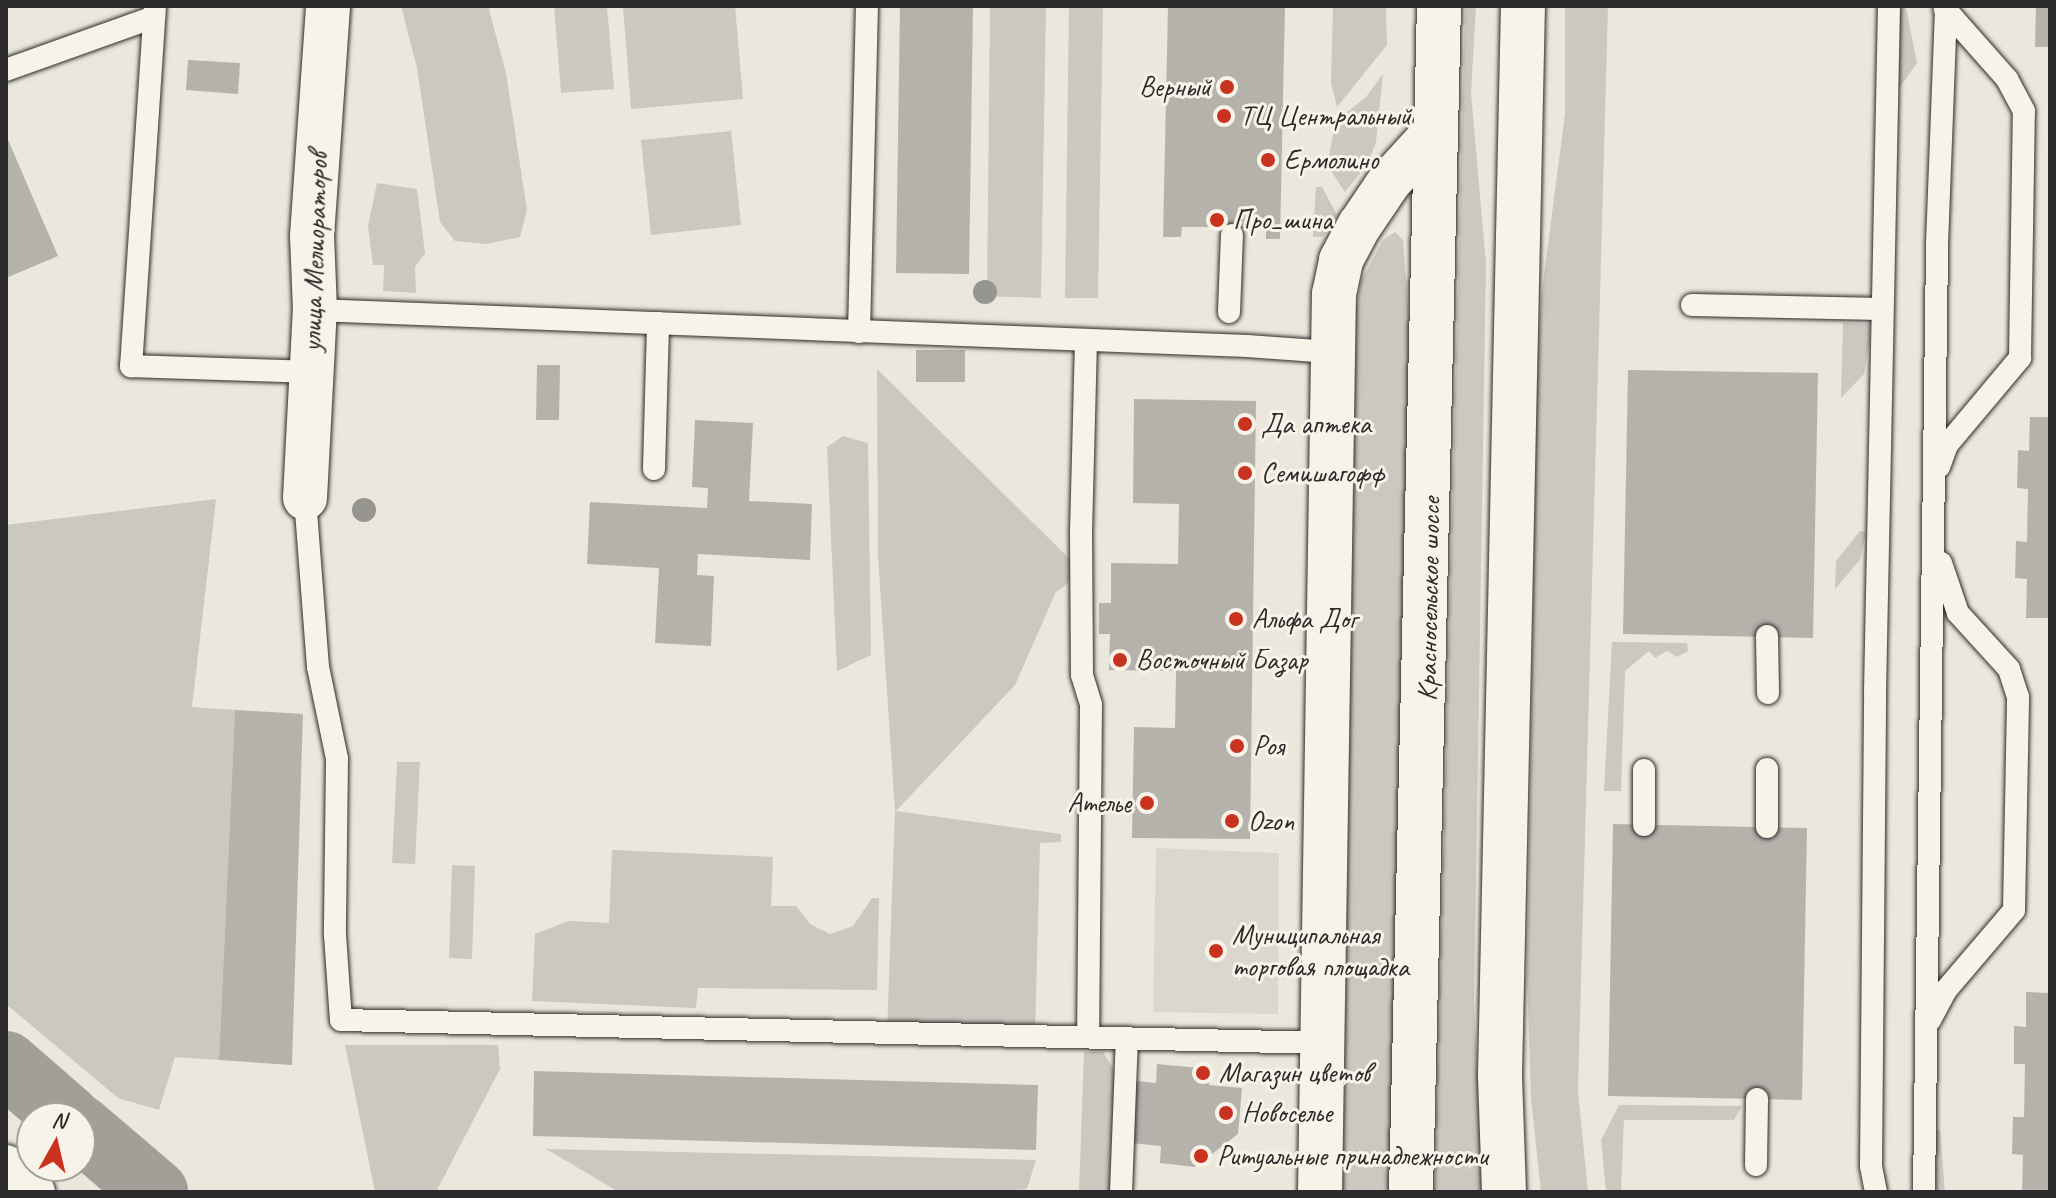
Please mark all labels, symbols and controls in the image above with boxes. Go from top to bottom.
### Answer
place label: Верный [1139,70,1211,104]
marker: Верный [1218,78,1236,96]
place label: ТЦ Центральный [1240,99,1411,133]
marker: ТЦ Центральный [1215,107,1233,125]
place label: Ермолино [1284,143,1378,177]
marker: Ермолино [1259,151,1277,169]
street label: улица Мелиораторов [295,152,335,352]
place label: Про_шина [1233,203,1332,237]
marker: Про_шина [1208,211,1226,229]
place label: Да аптека [1261,407,1371,441]
marker: Да аптека [1236,415,1254,433]
place label: Семишагофф [1261,456,1384,490]
marker: Семишагофф [1236,464,1254,482]
street label: Красносельское шоссе [1410,496,1448,702]
place label: Альфа Дог [1252,602,1357,636]
marker: Альфа Дог [1227,610,1245,628]
place label: Восточный Базар [1136,643,1307,677]
marker: Восточный Базар [1111,651,1129,669]
place label: Роя [1253,729,1284,763]
marker: Роя [1228,737,1246,755]
place label: Ателье [1068,786,1131,820]
marker: Ателье [1138,794,1156,812]
place label: Ozon [1248,804,1294,838]
marker: Ozon [1223,812,1241,830]
place label: Муниципальная торговая площадка [1232,918,1409,984]
marker: Муниципальная торговая площадка [1207,942,1225,960]
place label: Магазин цветов [1219,1056,1370,1090]
marker: Магазин цветов [1194,1064,1212,1082]
place label: Новоселье [1242,1096,1332,1130]
north arrow [16,1102,96,1182]
marker: Новоселье [1217,1104,1235,1122]
text: N [50,1105,68,1135]
place label: Ритуальные принадлежности [1217,1139,1488,1173]
marker: Ритуальные принадлежности [1192,1147,1210,1165]

